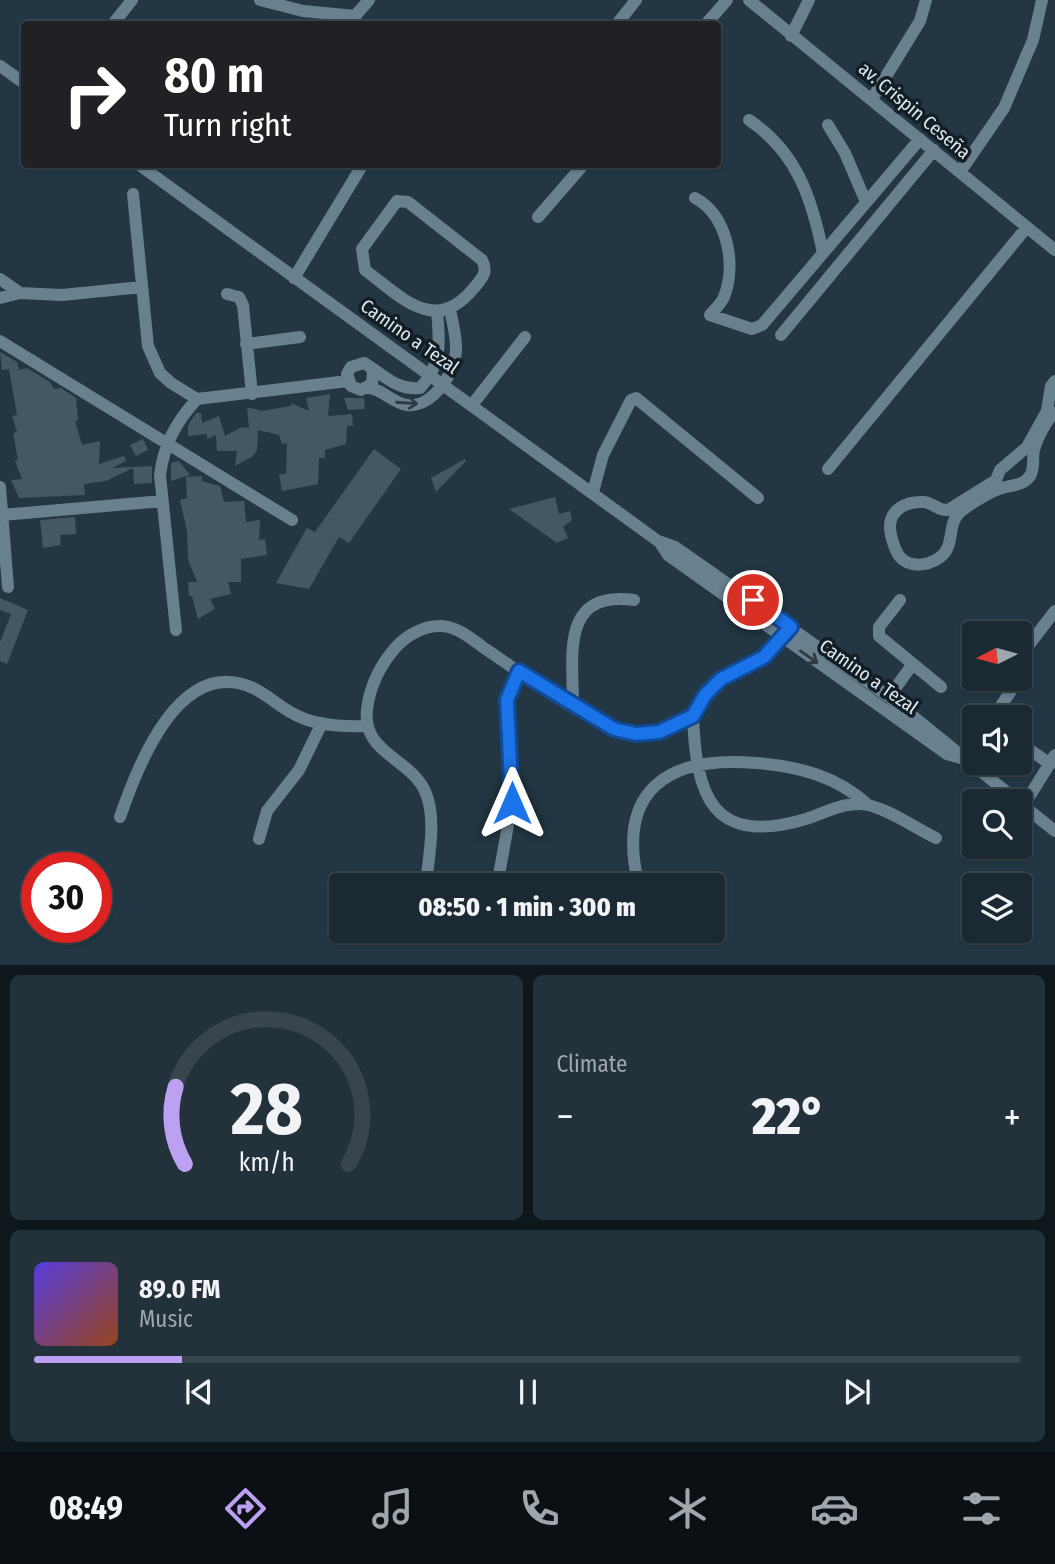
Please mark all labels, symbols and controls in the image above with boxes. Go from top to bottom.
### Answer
text: 80 m [164,46,264,105]
icon: right [49,49,140,140]
street label: av. Crispin Ceseña [854,57,975,164]
text: Turn right [164,106,291,144]
street label: Camino a Tezal [356,294,463,379]
one-way arrow [395,396,418,409]
pin [723,570,783,630]
icon: arrive [734,581,772,619]
north arrow [962,621,1032,691]
map controls [962,621,1032,943]
street label: Camino a Tezal [815,634,922,719]
one-way arrow [798,650,818,664]
button: sound [962,705,1032,775]
position arrow [475,766,549,840]
button: search [962,789,1032,859]
speed limit sign: 30 [21,852,112,943]
button: layers [962,873,1032,943]
text: 08:50 · 1 min · 300 m [418,892,636,923]
text: Climate [557,1050,627,1078]
text: 28 [229,1066,302,1153]
text: 22° [752,1085,825,1148]
text: − [557,1094,574,1140]
text: + [1004,1094,1021,1140]
text: km/h [238,1147,294,1177]
text: 89.0 FM [139,1274,221,1305]
text: Music [139,1305,193,1333]
icon: previous [180,1373,218,1411]
icon: pause [509,1373,547,1411]
icon: next [838,1373,876,1411]
icon: directions [221,1484,270,1533]
icon: music [368,1484,417,1533]
icon: phone [515,1484,564,1533]
icon: climate [663,1484,712,1533]
icon: car [810,1484,859,1533]
icon: filters [957,1484,1006,1533]
text: 08:49 [49,1489,123,1527]

